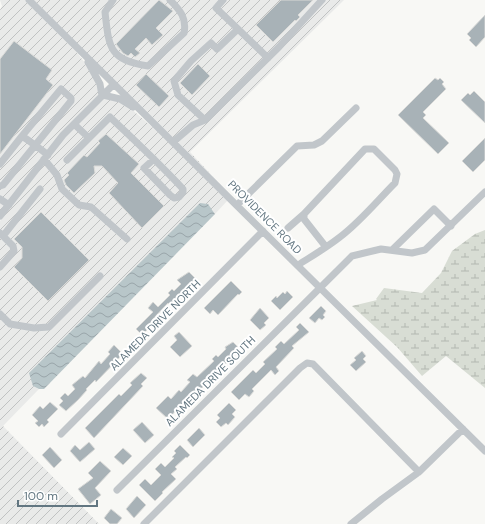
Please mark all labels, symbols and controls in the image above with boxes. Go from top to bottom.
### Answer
street label: PROVIDENCE ROAD [225,177,305,257]
street label: ALAMEDA DRIVE NORTH [107,277,203,373]
street label: ALAMEDA DRIVE SOUTH [162,333,258,429]
scale bar [18,482,97,508]
text: 100 m [24,488,58,504]

